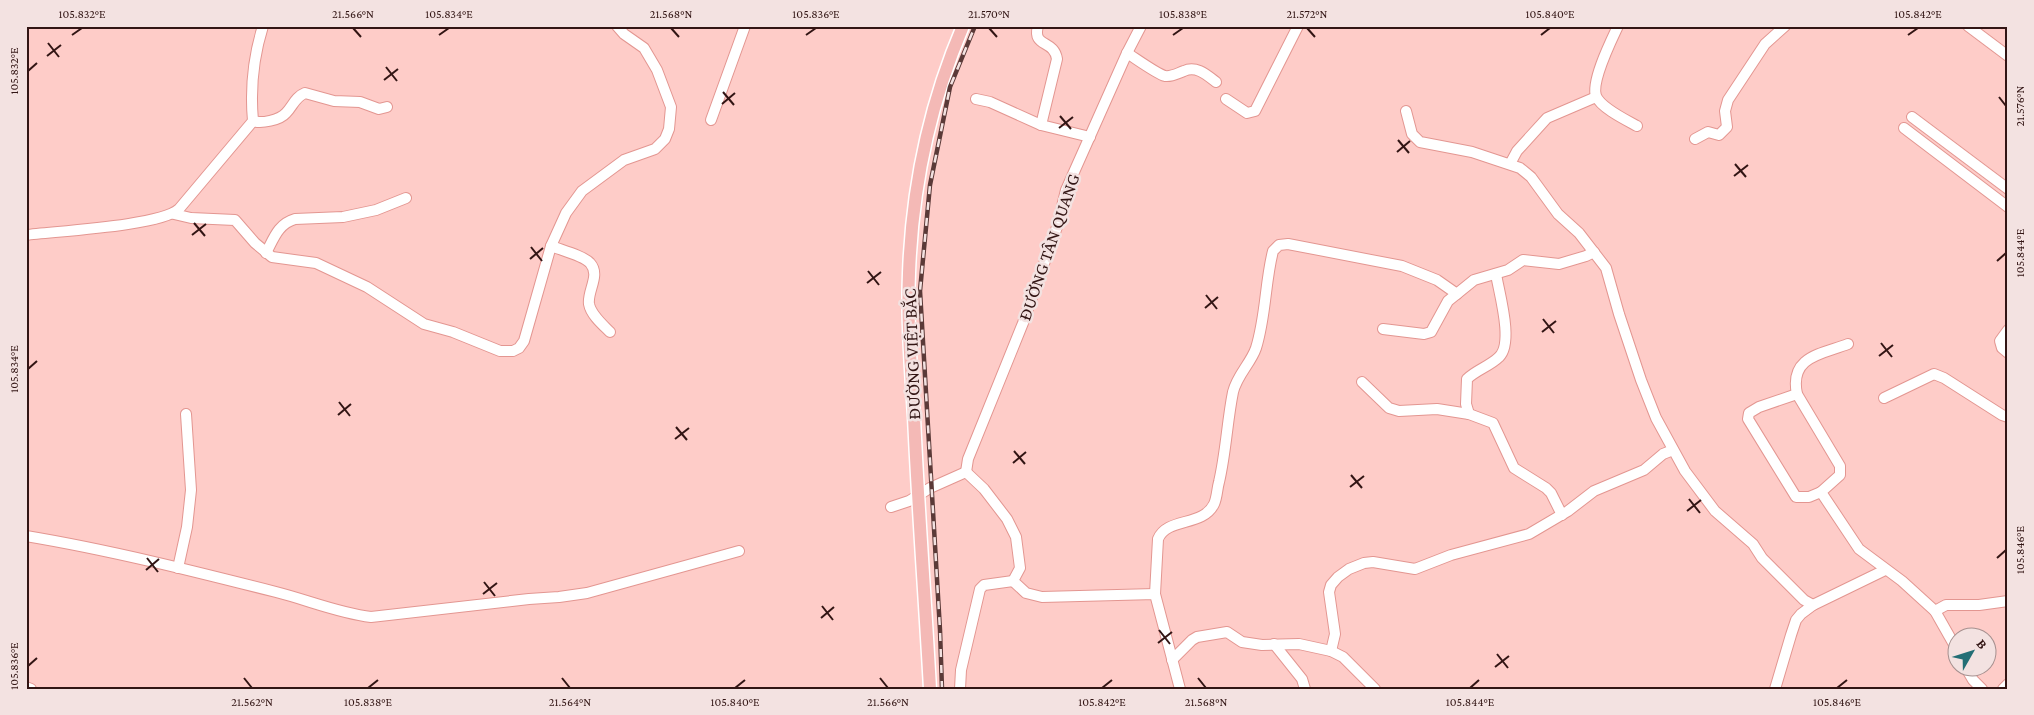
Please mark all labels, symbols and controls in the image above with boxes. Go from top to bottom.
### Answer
text: 105.832°E [58,7,106,21]
text: 21.566°N [332,7,374,21]
text: 105.834°E [425,7,473,21]
text: 21.568°N [650,7,692,21]
text: 105.836°E [792,7,840,21]
text: 21.570°N [968,7,1010,21]
text: 105.838°E [1159,7,1207,21]
text: 21.572°N [1287,7,1328,21]
text: 105.840°E [1525,7,1575,21]
text: 105.842°E [1894,7,1942,21]
text: 105.832°E [7,47,21,95]
text: 21.576°N [2013,85,2027,126]
street label: ĐƯỜNG TÂN QUANG [1014,171,1084,323]
text: 105.844°E [2013,228,2027,277]
street label: ĐƯỜNG VIỆT BẮC [899,288,924,420]
text: 105.834°E [7,345,21,393]
text: 105.846°E [2013,526,2027,574]
north arrow [1946,628,1996,678]
text: B [1973,636,1991,652]
text: 105.836°E [7,642,21,690]
text: 21.562°N [231,695,273,709]
text: 105.838°E [344,695,392,709]
text: 21.564°N [549,695,591,709]
text: 105.840°E [710,695,760,709]
text: 21.566°N [867,695,909,709]
text: 105.842°E [1078,695,1126,709]
text: 21.568°N [1185,695,1227,709]
text: 105.844°E [1446,695,1495,709]
text: 105.846°E [1813,695,1861,709]

